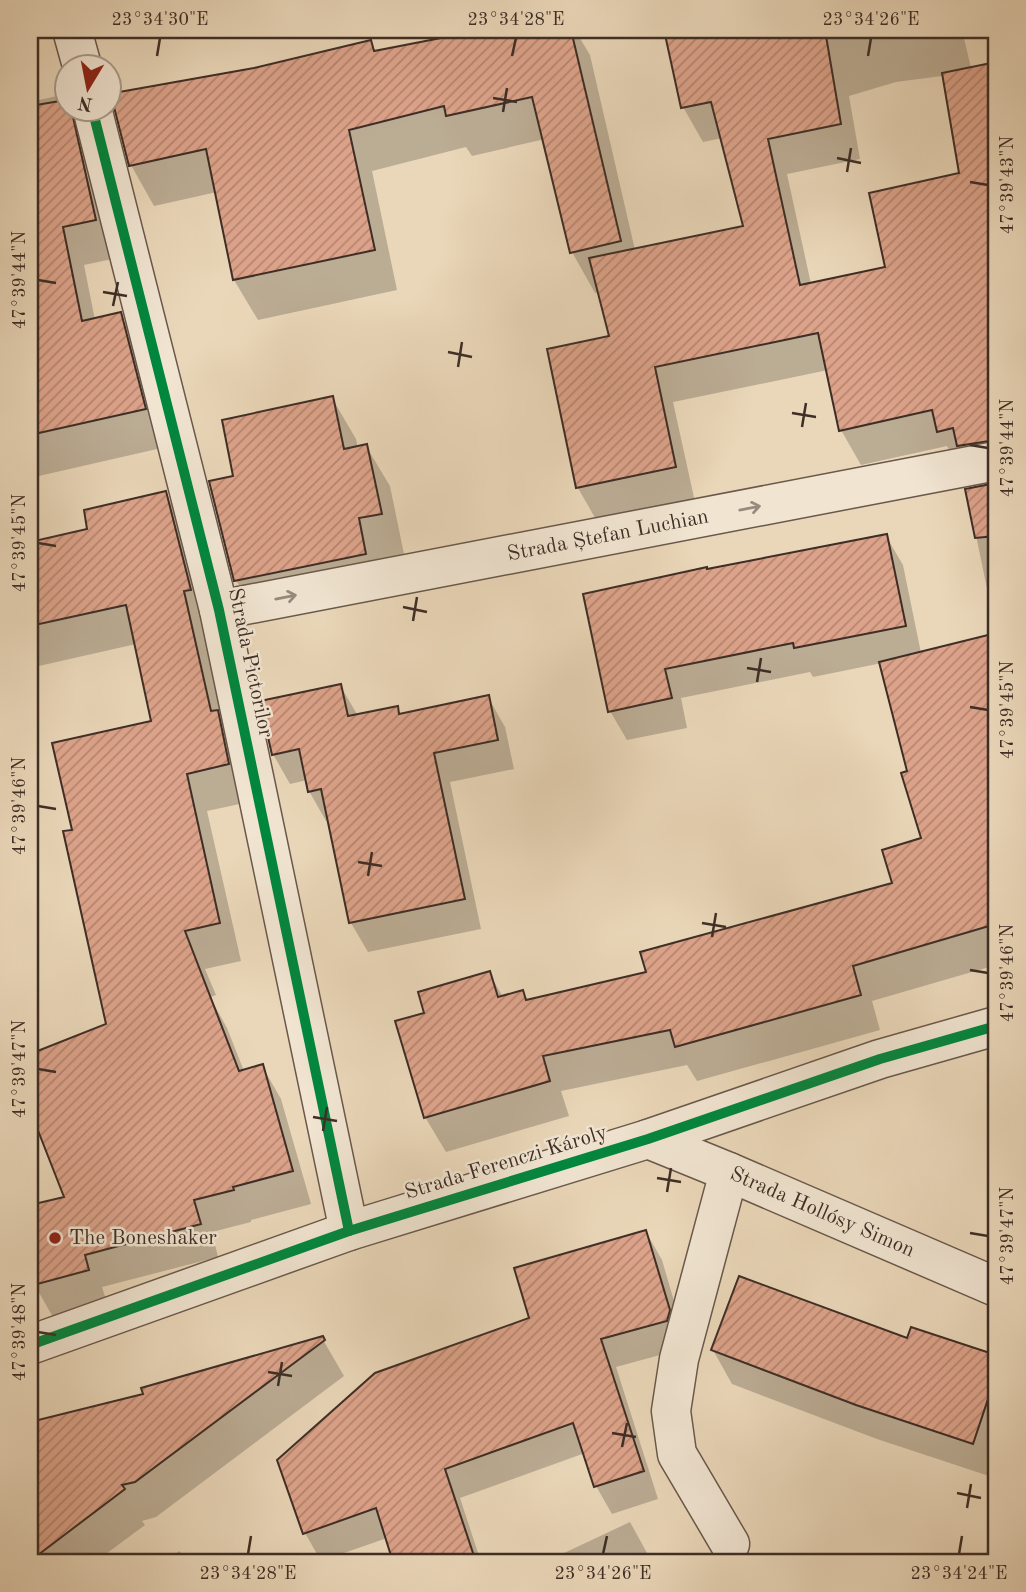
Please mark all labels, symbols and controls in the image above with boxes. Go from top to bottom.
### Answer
text: 23°34'30"E [112,11,208,29]
text: 23°34'28"E [468,11,564,29]
text: 23°34'26"E [823,11,919,29]
north arrow [52,52,122,122]
text: N [76,92,94,113]
text: 47°39'43"N [999,136,1017,234]
text: 47°39'44"N [11,231,29,329]
text: 47°39'44"N [999,399,1017,497]
text: 47°39'45"N [11,494,29,592]
one-way arrow [738,501,761,514]
street label: Strada Ștefan Luchian [506,506,710,565]
street label: Strada Pictorilor [224,586,276,740]
one-way arrow [274,590,297,603]
text: 47°39'45"N [999,661,1017,759]
text: 47°39'46"N [11,757,29,855]
text: 47°39'46"N [999,924,1017,1022]
text: 47°39'47"N [11,1020,29,1118]
street label: Strada Ferenczi Károly [402,1122,610,1204]
street label: Strada Hollósy Simon [727,1163,918,1261]
text: 47°39'47"N [999,1187,1017,1285]
place label: The Boneshaker [69,1228,217,1249]
marker: The Boneshaker [47,1230,63,1246]
text: 47°39'48"N [11,1283,29,1381]
text: 23°34'28"E [200,1565,296,1583]
text: 23°34'26"E [555,1565,651,1583]
text: 23°34'24"E [911,1565,1007,1583]

